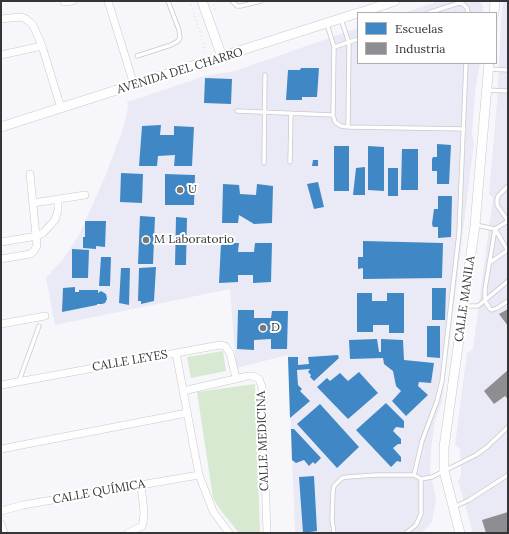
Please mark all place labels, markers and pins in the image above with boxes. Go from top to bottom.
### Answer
place label: U [188,183,197,197]
marker: U [175,185,185,195]
place label: M Laboratorio [154,233,234,247]
marker: M Laboratorio [141,235,151,245]
place label: D [271,321,280,335]
marker: D [258,323,268,333]

